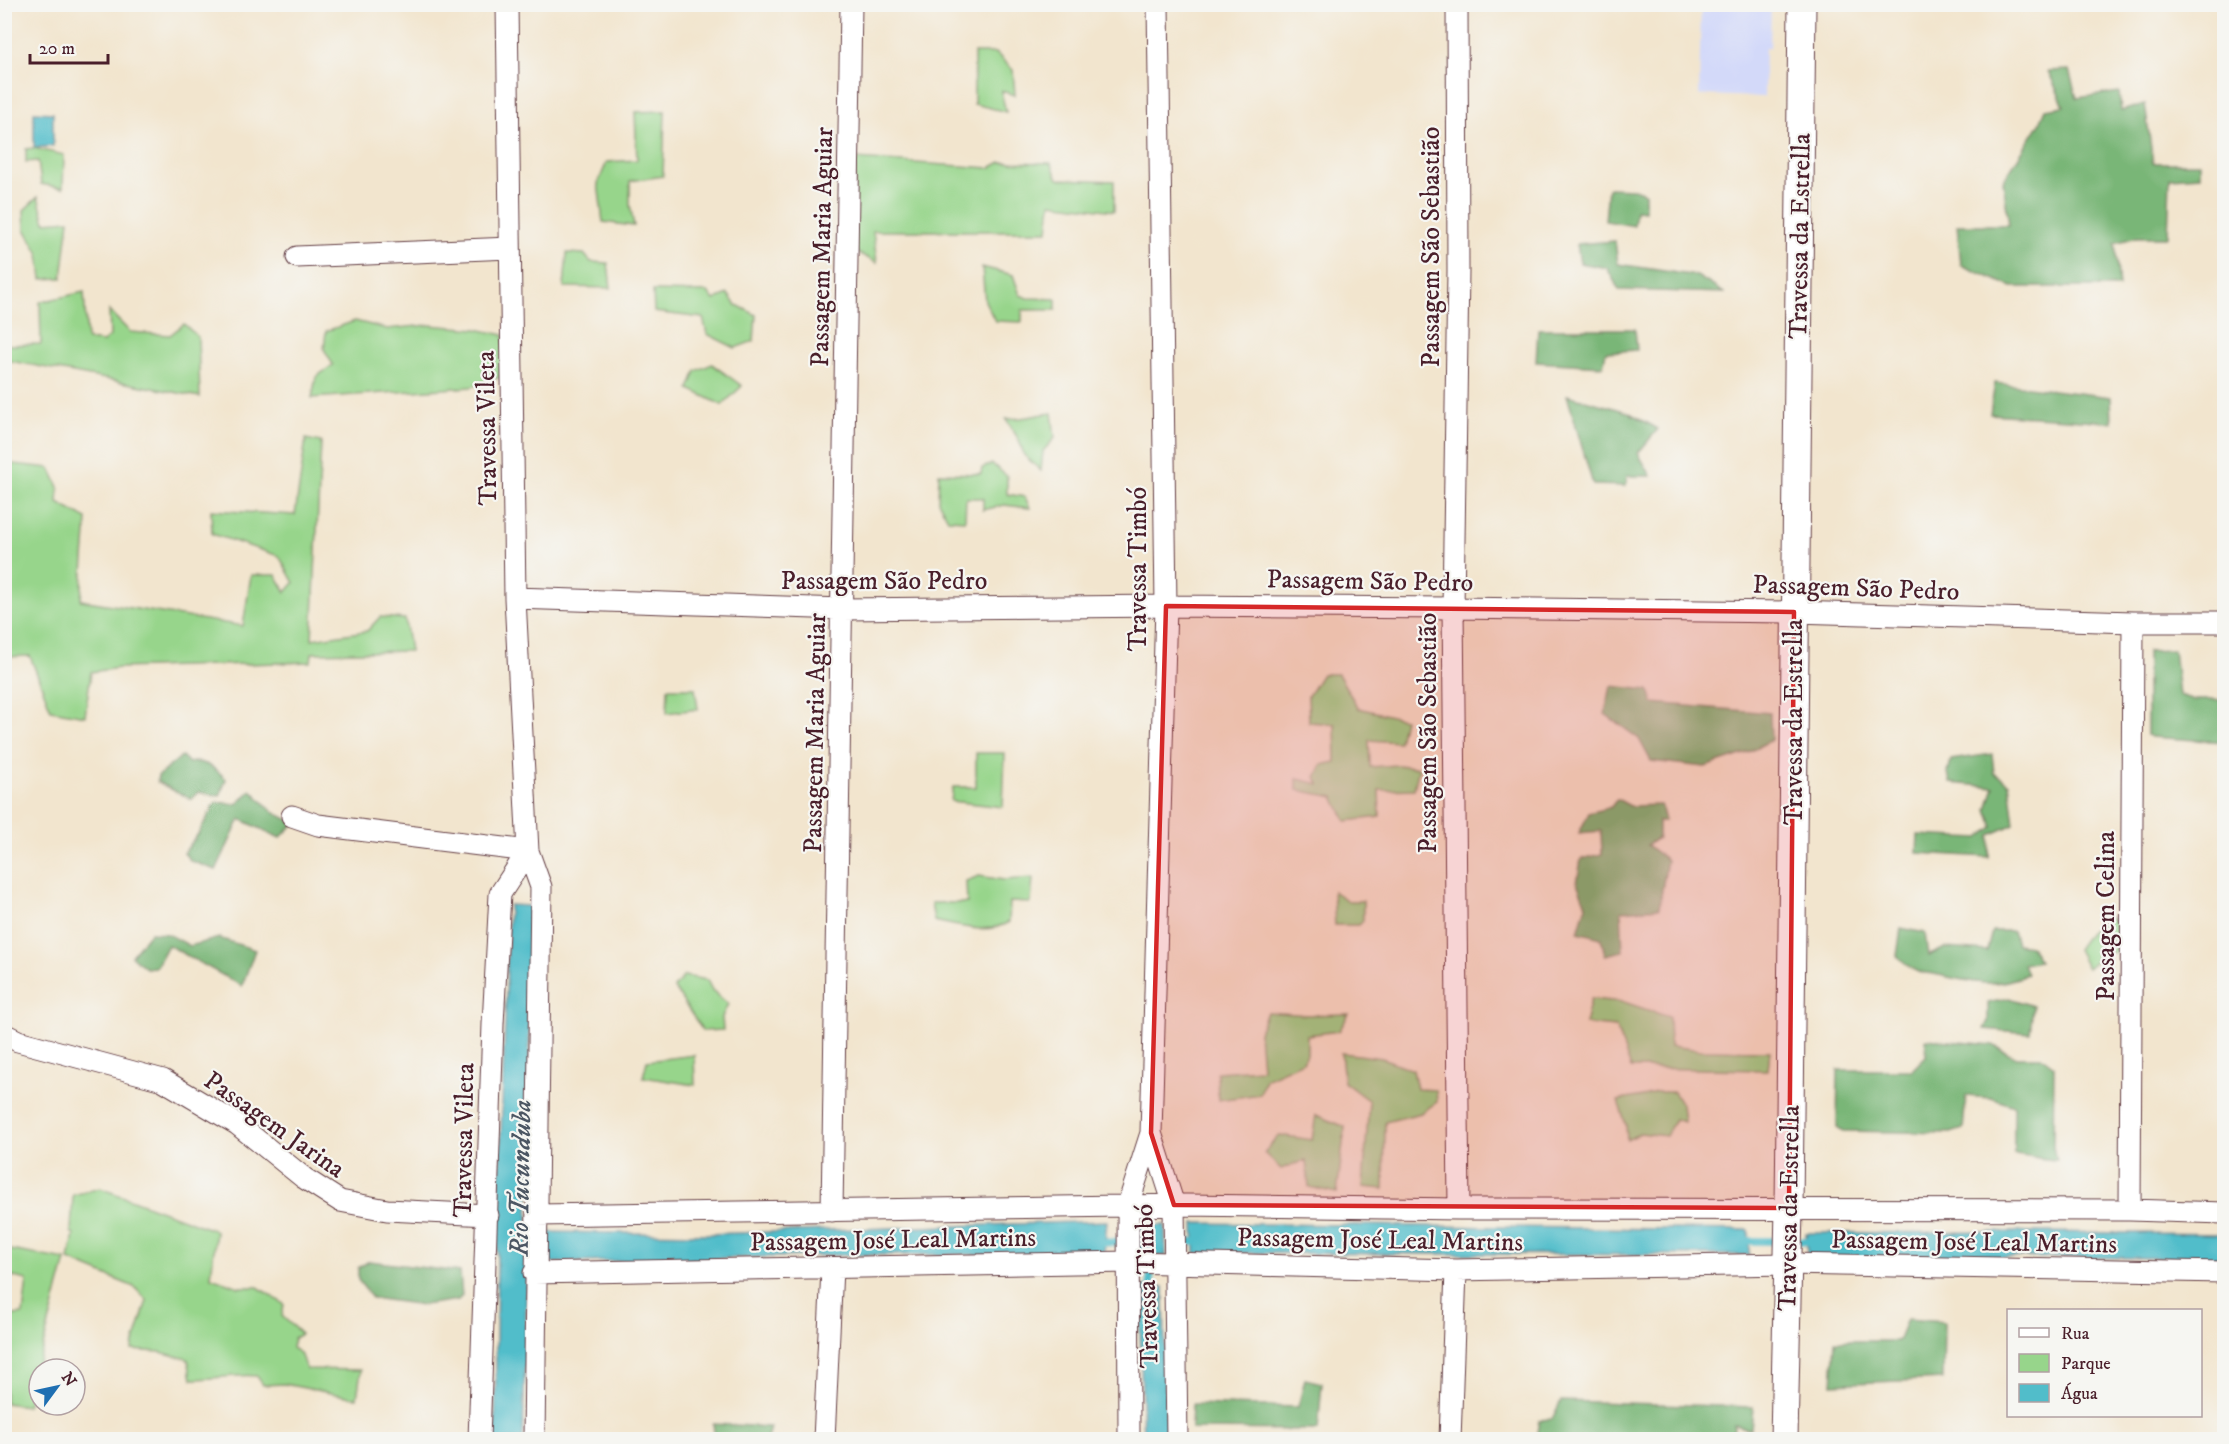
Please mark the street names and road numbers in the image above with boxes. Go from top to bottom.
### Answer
street label: Passagem Maria Aguiar [804,126,841,367]
street label: Passagem São Sebastião [1415,126,1448,368]
street label: Travessa da Estrella [1782,133,1819,339]
street label: Travessa Vileta [470,350,505,506]
street label: Travessa Timbó [1122,487,1155,651]
street label: Passagem São Pedro [1266,563,1474,600]
street label: Passagem São Pedro [781,565,987,598]
street label: Passagem São Pedro [1752,568,1960,609]
street label: Passagem Maria Aguiar [797,612,834,853]
street label: Passagem São Sebastião [1412,612,1445,854]
street label: Travessa da Estrella [1778,619,1811,825]
street label: Passagem Celina [2090,831,2123,1001]
street label: Travessa Vileta [447,1062,482,1218]
street label: Passagem Jarina [197,1064,351,1186]
street label: Travessa da Estrella [1771,1105,1808,1311]
street label: Travessa Timbó [1128,1203,1167,1369]
street label: Passagem José Leal Martins [750,1222,1036,1259]
street label: Passagem José Leal Martins [1237,1222,1523,1259]
street label: Passagem José Leal Martins [1831,1224,2117,1261]

